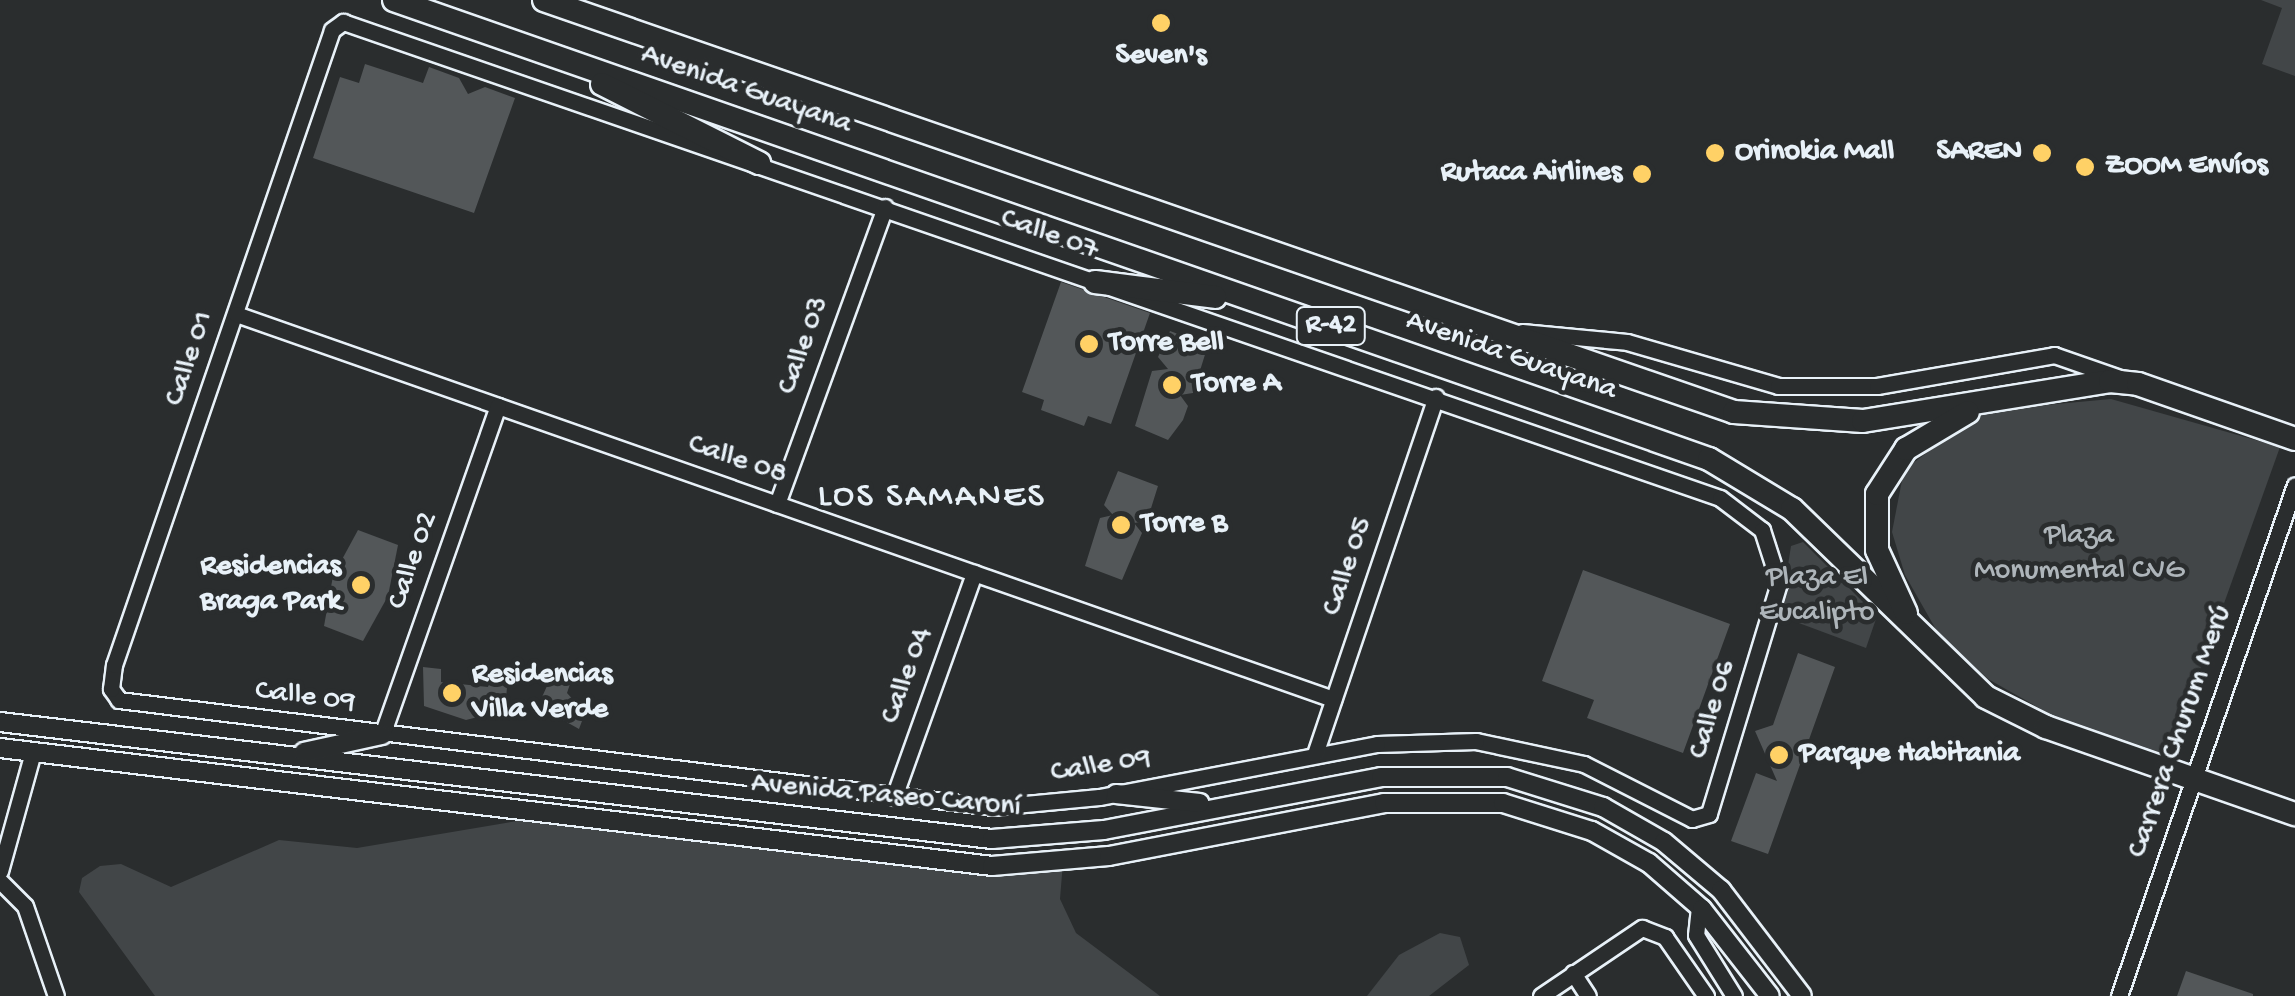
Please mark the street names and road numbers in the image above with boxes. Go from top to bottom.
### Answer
street label: Avenida Guayana [636,38,856,144]
street label: Calle 07 [995,202,1103,270]
street label: Calle 03 [771,292,839,400]
road number: R-42 [1294,303,1368,349]
street label: Avenida Guayana [1401,304,1621,410]
street label: Calle 01 [158,307,224,411]
street label: Calle 08 [683,427,791,495]
street label: Calle 02 [381,508,447,614]
street label: Calle 05 [1315,513,1383,621]
street label: Carrera Churum Merú [2121,601,2241,863]
street label: Calle 04 [874,623,942,729]
street label: Calle 06 [1682,656,1746,764]
street label: Calle 09 [253,674,357,722]
street label: Calle 09 [1048,741,1154,793]
street label: Avenida Paseo Caroní [750,767,1022,827]

